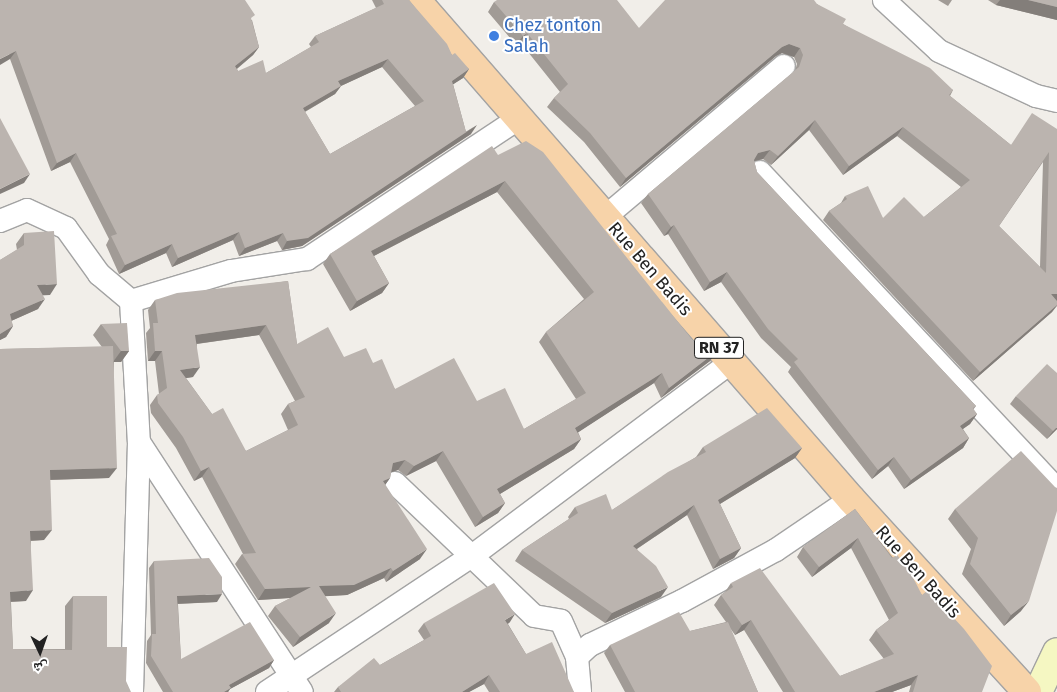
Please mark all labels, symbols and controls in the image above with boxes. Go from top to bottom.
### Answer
place label: Chez tonton Salah [504,15,601,58]
marker: Chez tonton Salah [488,30,500,42]
street label: Rue Ben Badis [603,218,697,320]
road number: RN 37 [694,334,744,362]
street label: Rue Ben Badis [871,521,965,623]
north arrow [15,627,65,677]
text: ش [33,659,49,676]

